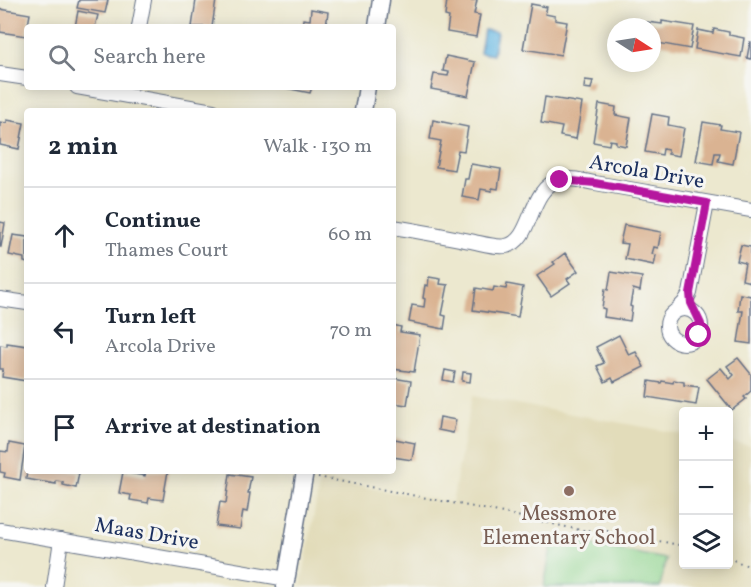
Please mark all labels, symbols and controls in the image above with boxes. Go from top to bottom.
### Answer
north arrow [607,18,661,72]
search box [24,24,396,90]
icon: search [45,41,78,74]
text: Search here [93,42,206,73]
text: 2 min [48,129,118,165]
text: Walk · 130 m [263,133,372,161]
street label: Arcola Drive [587,148,706,197]
route end [546,166,572,192]
text: Continue [105,206,201,237]
icon: ahead [48,219,81,252]
text: 60 m [328,221,372,249]
text: Thames Court [105,237,228,265]
text: Turn left [105,302,196,333]
icon: left [48,315,81,348]
text: 70 m [329,317,372,345]
route start [685,321,711,347]
text: Arcola Drive [105,333,216,361]
map controls [679,407,733,569]
button: + [679,407,733,461]
icon: arrive [48,411,81,444]
text: Arrive at destination [105,412,321,443]
button: − [679,461,733,515]
marker: Messmore Elementary School [562,484,576,498]
place label: Messmore Elementary School [483,500,655,553]
street label: Maas Drive [93,511,201,558]
button: layers [679,515,733,569]

